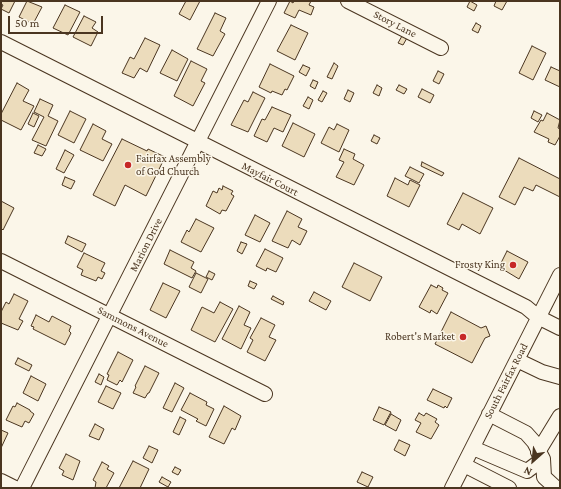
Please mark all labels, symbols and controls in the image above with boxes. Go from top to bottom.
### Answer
scale bar [10,8,105,34]
street label: Story Lane [371,8,419,40]
text: 50 m [15,16,39,30]
place label: Fairfax Assembly of God Church [136,152,211,178]
street label: Mayfair Court [239,159,301,199]
marker: Fairfax Assembly of God Church [123,160,133,170]
street label: Marion Drive [127,216,165,274]
place label: Frosty King [455,258,505,272]
marker: Frosty King [508,260,518,270]
street label: Sammons Avenue [95,303,171,351]
place label: Robert's Market [385,330,455,344]
marker: Robert's Market [458,332,468,342]
street label: South Fairfax Road [481,341,531,421]
north arrow [513,441,553,481]
text: N [521,465,534,479]

